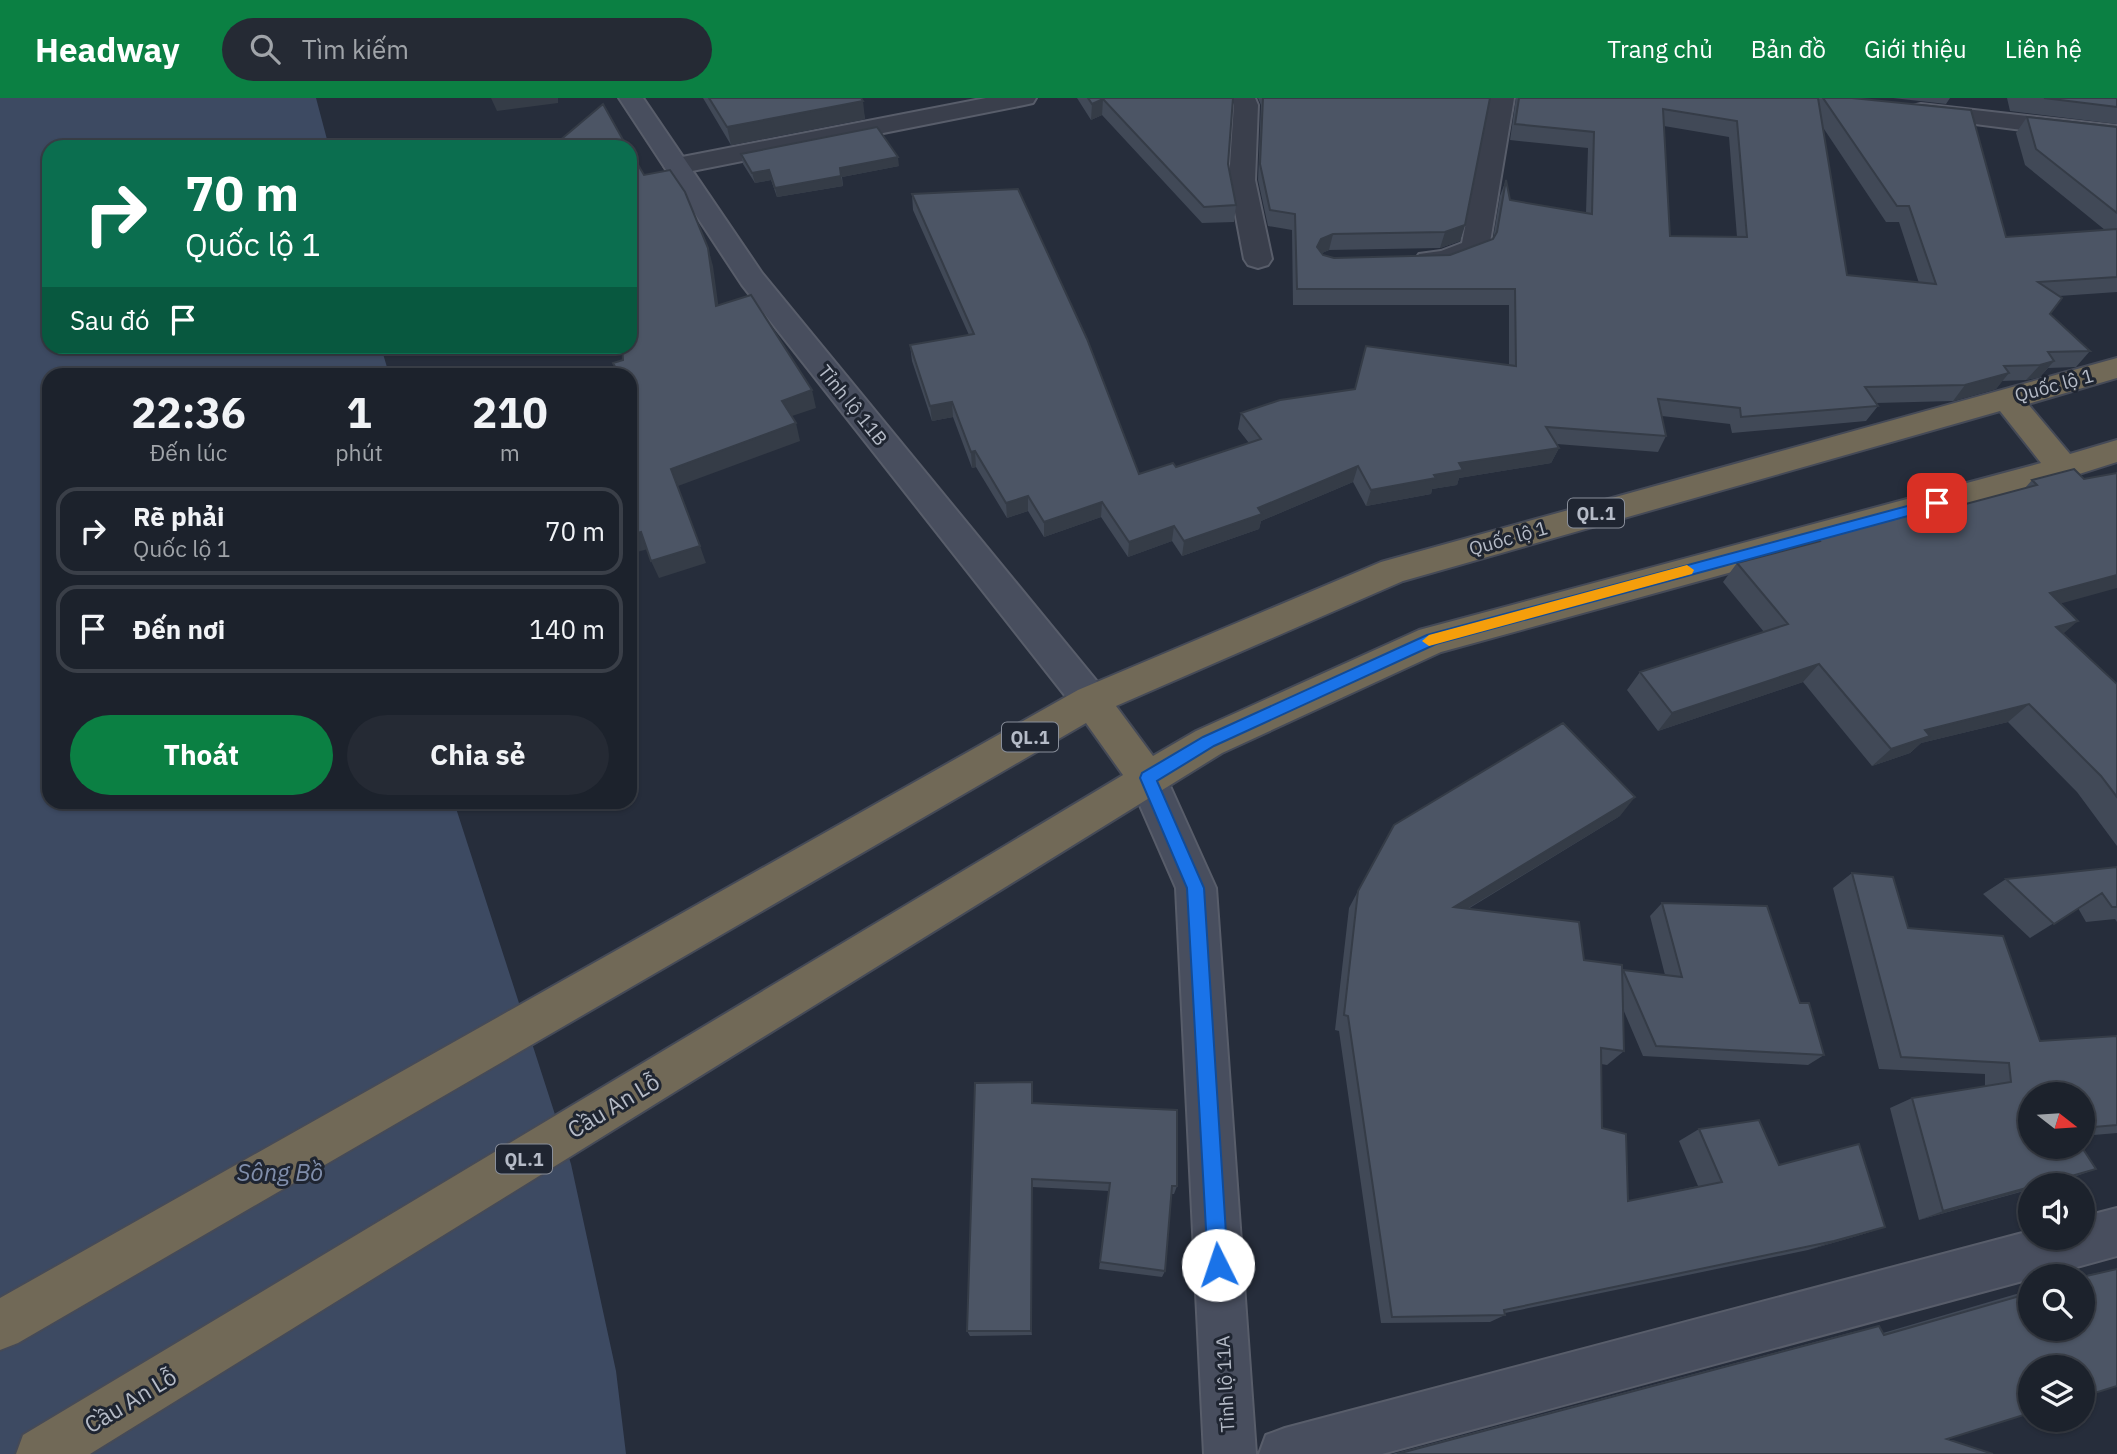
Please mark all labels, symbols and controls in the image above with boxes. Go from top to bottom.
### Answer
search box [222,18,712,81]
text: Headway [35,28,180,71]
icon: search [246,30,284,68]
text: Tìm kiếm [302,32,409,66]
text: Trang chủ [1607,33,1713,65]
text: Bản đồ [1751,33,1826,65]
text: Giới thiệu [1864,33,1967,65]
text: Liên hệ [2005,33,2082,65]
text: 70 m [185,161,299,224]
icon: right [70,168,161,259]
text: Quốc lộ 1 [185,223,321,265]
icon: arrive [164,301,202,339]
text: Sau đó [70,303,150,337]
street label: Tỉnh lộ 11B [813,360,893,450]
street label: Quốc lộ 1 [2012,363,2096,407]
text: 22:36 [131,385,246,440]
text: 1 [346,385,372,440]
text: 210 [472,385,548,440]
text: Đến lúc [150,437,227,467]
text: phút [335,437,383,467]
text: m [500,437,520,467]
pin [1907,473,1967,533]
icon: arrive [1918,484,1956,522]
road number: QL.1 [1568,498,1624,528]
text: Rẽ phải [133,499,224,533]
icon: right [74,512,112,550]
text: 70 m [545,514,605,548]
street label: Quốc lộ 1 [1466,515,1550,561]
text: Quốc lộ 1 [133,533,231,563]
icon: arrive [74,610,112,648]
text: Đến nơi [133,612,225,646]
text: 140 m [529,612,605,646]
button: Thoát [70,715,333,795]
button: Chia sẻ [347,715,609,795]
road number: QL.1 [1002,722,1058,752]
street label: Cầu An Lỗ [561,1066,665,1144]
north arrow [2018,1082,2095,1158]
map controls [2018,1082,2095,1432]
road number: QL.1 [496,1144,552,1174]
water label: Sông Bồ [237,1156,323,1188]
button: sound [2018,1173,2095,1250]
position arrow [1181,1228,1255,1302]
button: search [2018,1264,2095,1341]
street label: Tỉnh lộ 11A [1210,1335,1240,1433]
button: layers [2018,1355,2095,1432]
street label: Cầu An Lỗ [78,1361,182,1439]

